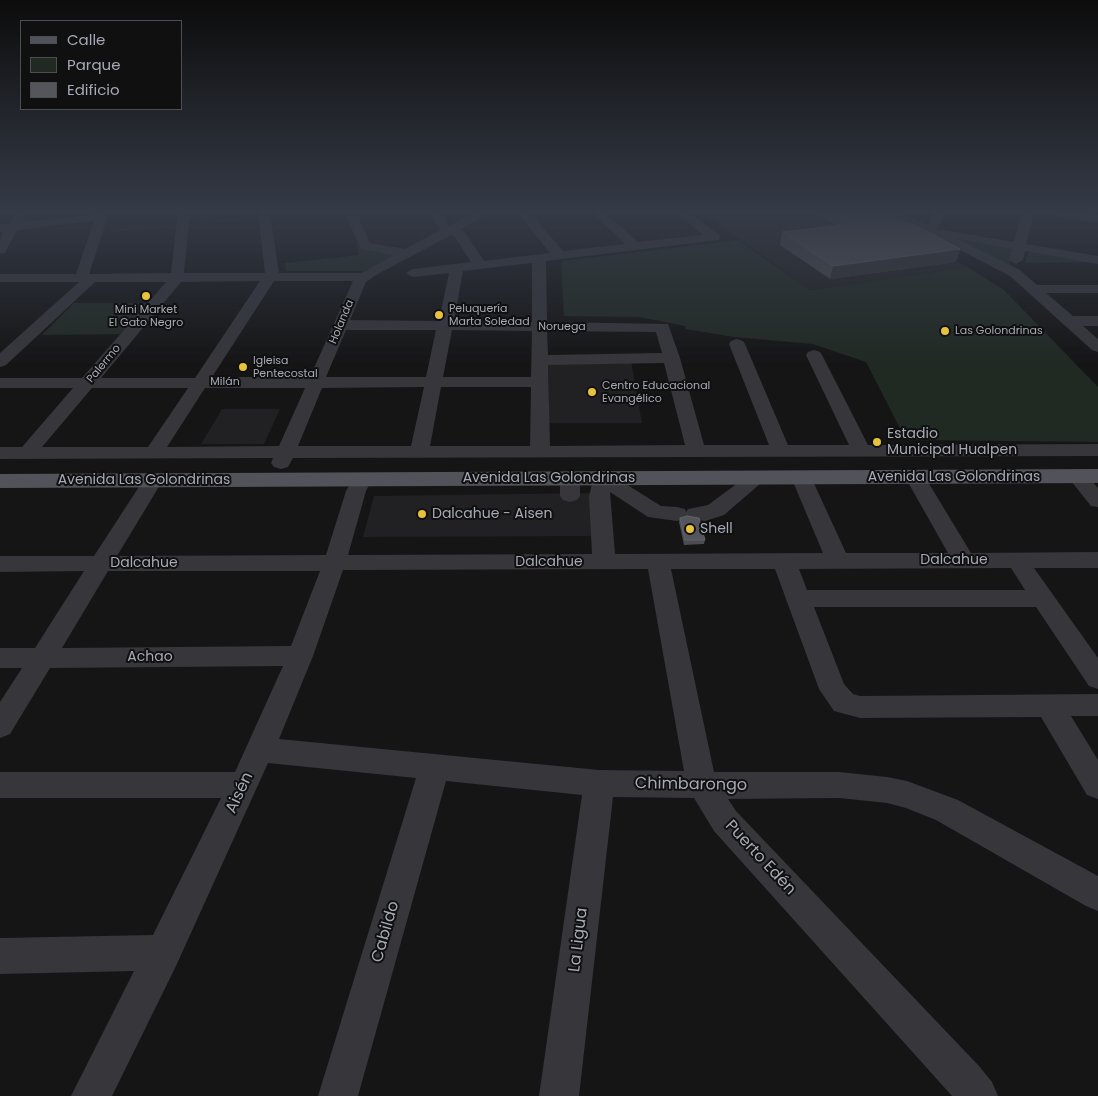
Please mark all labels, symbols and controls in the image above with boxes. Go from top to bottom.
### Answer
legend [20,20,182,110]
text: Calle [67,29,105,50]
text: Parque [67,54,120,75]
text: Edificio [67,79,120,100]
marker: Mini Market El Gato Negro [140,290,152,302]
street label: Holanda [327,298,357,346]
place label: Peluquería Marta Soledad [449,302,530,328]
place label: Mini Market El Gato Negro [109,303,183,329]
marker: Peluquería Marta Soledad [433,309,445,321]
street label: Noruega [538,320,586,334]
place label: Las Golondrinas [955,324,1043,338]
marker: Las Golondrinas [939,325,951,337]
street label: Palermo [84,342,124,386]
place label: Igleisa Pentecostal [253,354,318,380]
marker: Igleisa Pentecostal [237,361,249,373]
street label: Milán [210,375,240,389]
place label: Centro Educacional Evangélico [602,379,710,405]
marker: Centro Educacional Evangélico [586,386,598,398]
place label: Estadio Municipal Hualpen [887,426,1017,458]
marker: Estadio Municipal Hualpen [871,436,883,448]
street label: Avenida Las Golondrinas [868,469,1040,485]
street label: Avenida Las Golondrinas [463,470,635,486]
street label: Avenida Las Golondrinas [58,472,230,488]
place label: Dalcahue - Aisen [432,506,552,522]
marker: Dalcahue - Aisen [416,508,428,520]
place label: Shell [700,521,733,537]
marker: Shell [684,523,696,535]
street label: Dalcahue [920,552,988,568]
street label: Dalcahue [515,554,583,570]
street label: Dalcahue [110,555,178,571]
street label: Achao [127,649,173,665]
street label: Aisén [222,769,258,817]
street label: Chimbarongo [635,774,747,796]
street label: Puerto Edén [721,817,799,899]
street label: Cabildo [368,899,404,965]
street label: La Ligua [566,907,592,973]

